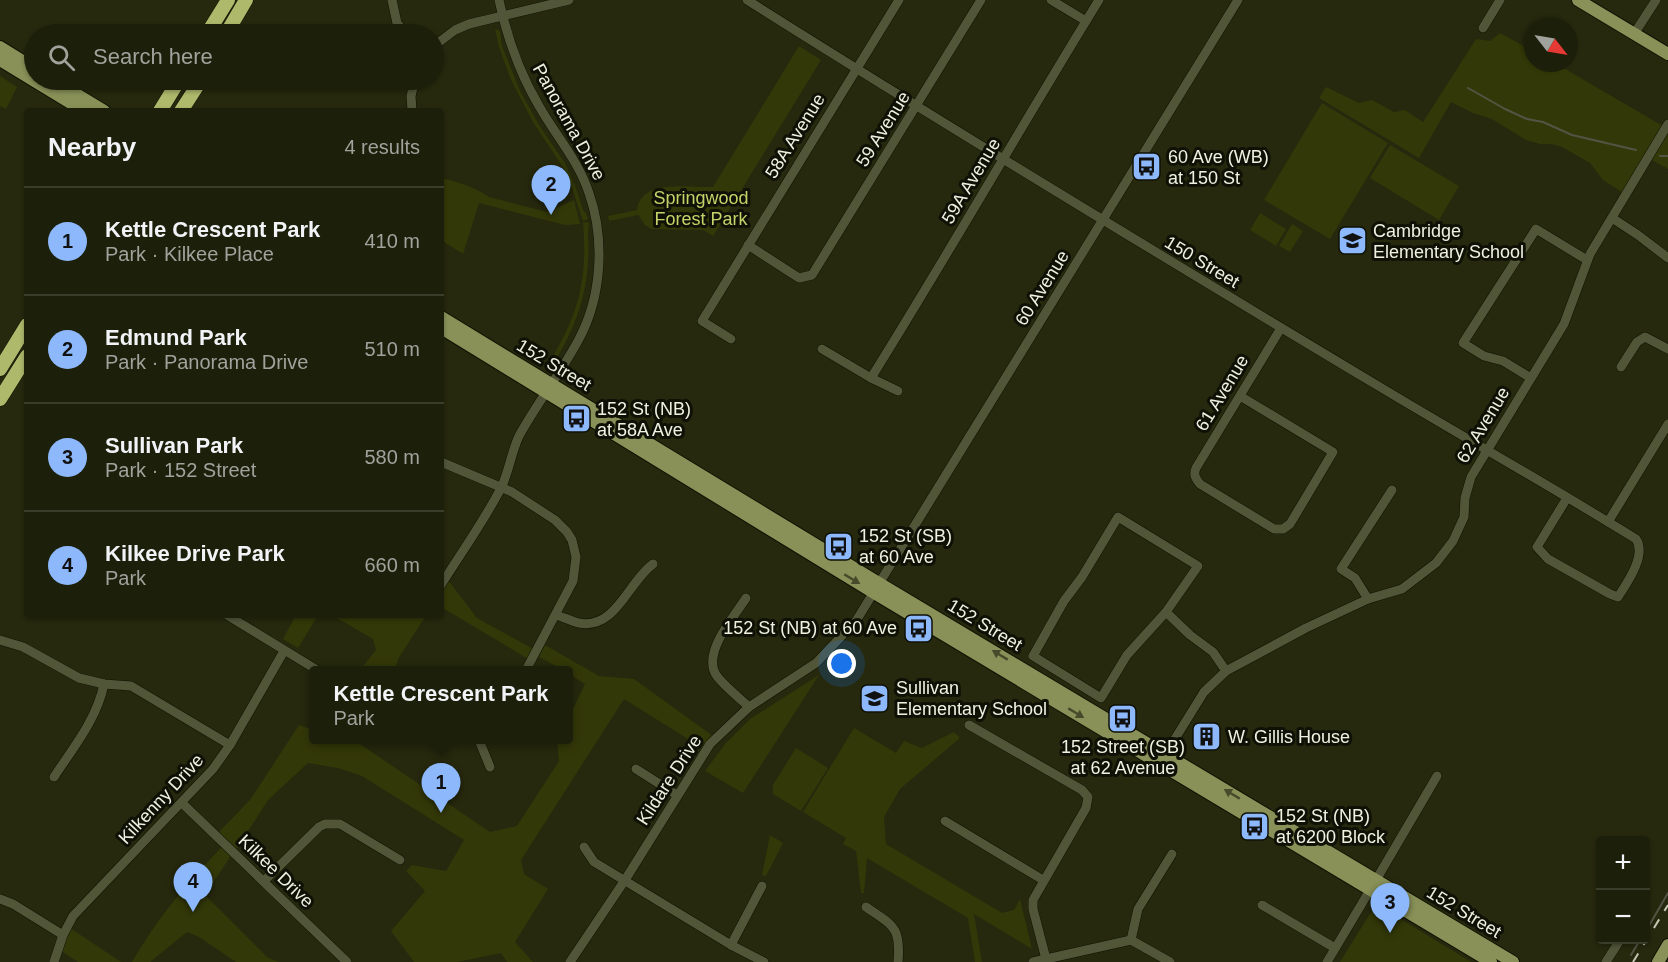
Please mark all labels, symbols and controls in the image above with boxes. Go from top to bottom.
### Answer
north arrow [1524,18,1578,72]
search box [24,24,444,90]
icon: search [45,41,78,74]
text: Search here [93,44,213,69]
street label: Panorama Drive [529,60,609,184]
street label: 59 Avenue [852,88,914,170]
street label: 58A Avenue [761,90,829,182]
text: Nearby [48,132,136,162]
street label: 59A Avenue [938,135,1004,227]
text: 4 results [344,136,420,158]
place label: 60 Ave (WB) at 150 St [1168,147,1269,188]
bus stop icon: 60 Ave (WB) at 150 St [1131,151,1163,183]
pin: 2 [532,166,570,215]
park label: Springwood Forest Park [653,188,749,229]
text: Kettle Crescent Park [105,217,320,242]
place label: Cambridge Elementary School [1373,221,1524,262]
school or university icon: Cambridge Elementary School [1336,225,1368,257]
text: 1 [62,230,73,252]
text: 410 m [364,230,420,252]
street label: 150 Street [1161,232,1243,292]
text: Park · Kilkee Place [105,243,274,265]
street label: 60 Avenue [1011,247,1073,329]
text: Edmund Park [105,325,247,350]
street label: 152 Street [513,335,595,395]
text: 2 [62,338,73,360]
text: 510 m [364,338,420,360]
text: Park · Panorama Drive [105,351,308,373]
street label: 61 Avenue [1192,352,1252,434]
street label: 62 Avenue [1453,384,1513,466]
place label: 152 St (NB) at 58A Ave [597,399,691,440]
bus stop icon: 152 St (NB) at 58A Ave [560,403,592,435]
text: Sullivan Park [105,433,243,458]
text: 3 [62,446,73,468]
text: 580 m [364,446,420,468]
text: Park · 152 Street [105,459,256,481]
place label: 152 St (SB) at 60 Ave [859,526,952,567]
bus stop icon: 152 St (SB) at 60 Ave [822,530,854,562]
text: Kilkee Drive Park [105,541,285,566]
text: 4 [62,554,73,576]
text: 660 m [364,554,420,576]
text: Park [105,567,146,589]
one-way arrow [844,574,861,584]
street label: 152 Street [944,595,1026,655]
bus stop icon: 152 St (NB) at 60 Ave [902,612,934,644]
place label: 152 St (NB) at 60 Ave [723,618,897,638]
your location [827,649,856,678]
one-way arrow [992,650,1008,661]
popup [309,666,573,744]
place label: Sullivan Elementary School [896,678,1047,719]
text: Kettle Crescent Park [333,681,549,706]
school or university icon: Sullivan Elementary School [859,682,891,714]
bus stop icon: 152 Street (SB) at 62 Avenue [1107,702,1139,734]
text: Park [333,707,375,729]
one-way arrow [1068,707,1084,718]
building icon: W. Gillis House [1191,721,1223,753]
place label: W. Gillis House [1228,727,1350,747]
street label: Kildare Drive [633,731,705,829]
place label: 152 Street (SB) at 62 Avenue [1061,737,1185,778]
street label: Kilkenny Drive [114,750,208,848]
pin: 1 [422,764,460,813]
one-way arrow [1224,788,1240,799]
place label: 152 St (NB) at 6200 Block [1276,806,1386,847]
bus stop icon: 152 St (NB) at 6200 Block [1239,810,1271,842]
street label: Kilkee Drive [235,830,317,912]
map controls [1596,836,1650,944]
button: + [1596,836,1650,890]
pin: 4 [174,862,212,912]
street label: 152 Street [1423,882,1505,942]
pin: 3 [1370,884,1410,933]
button: − [1596,890,1650,944]

